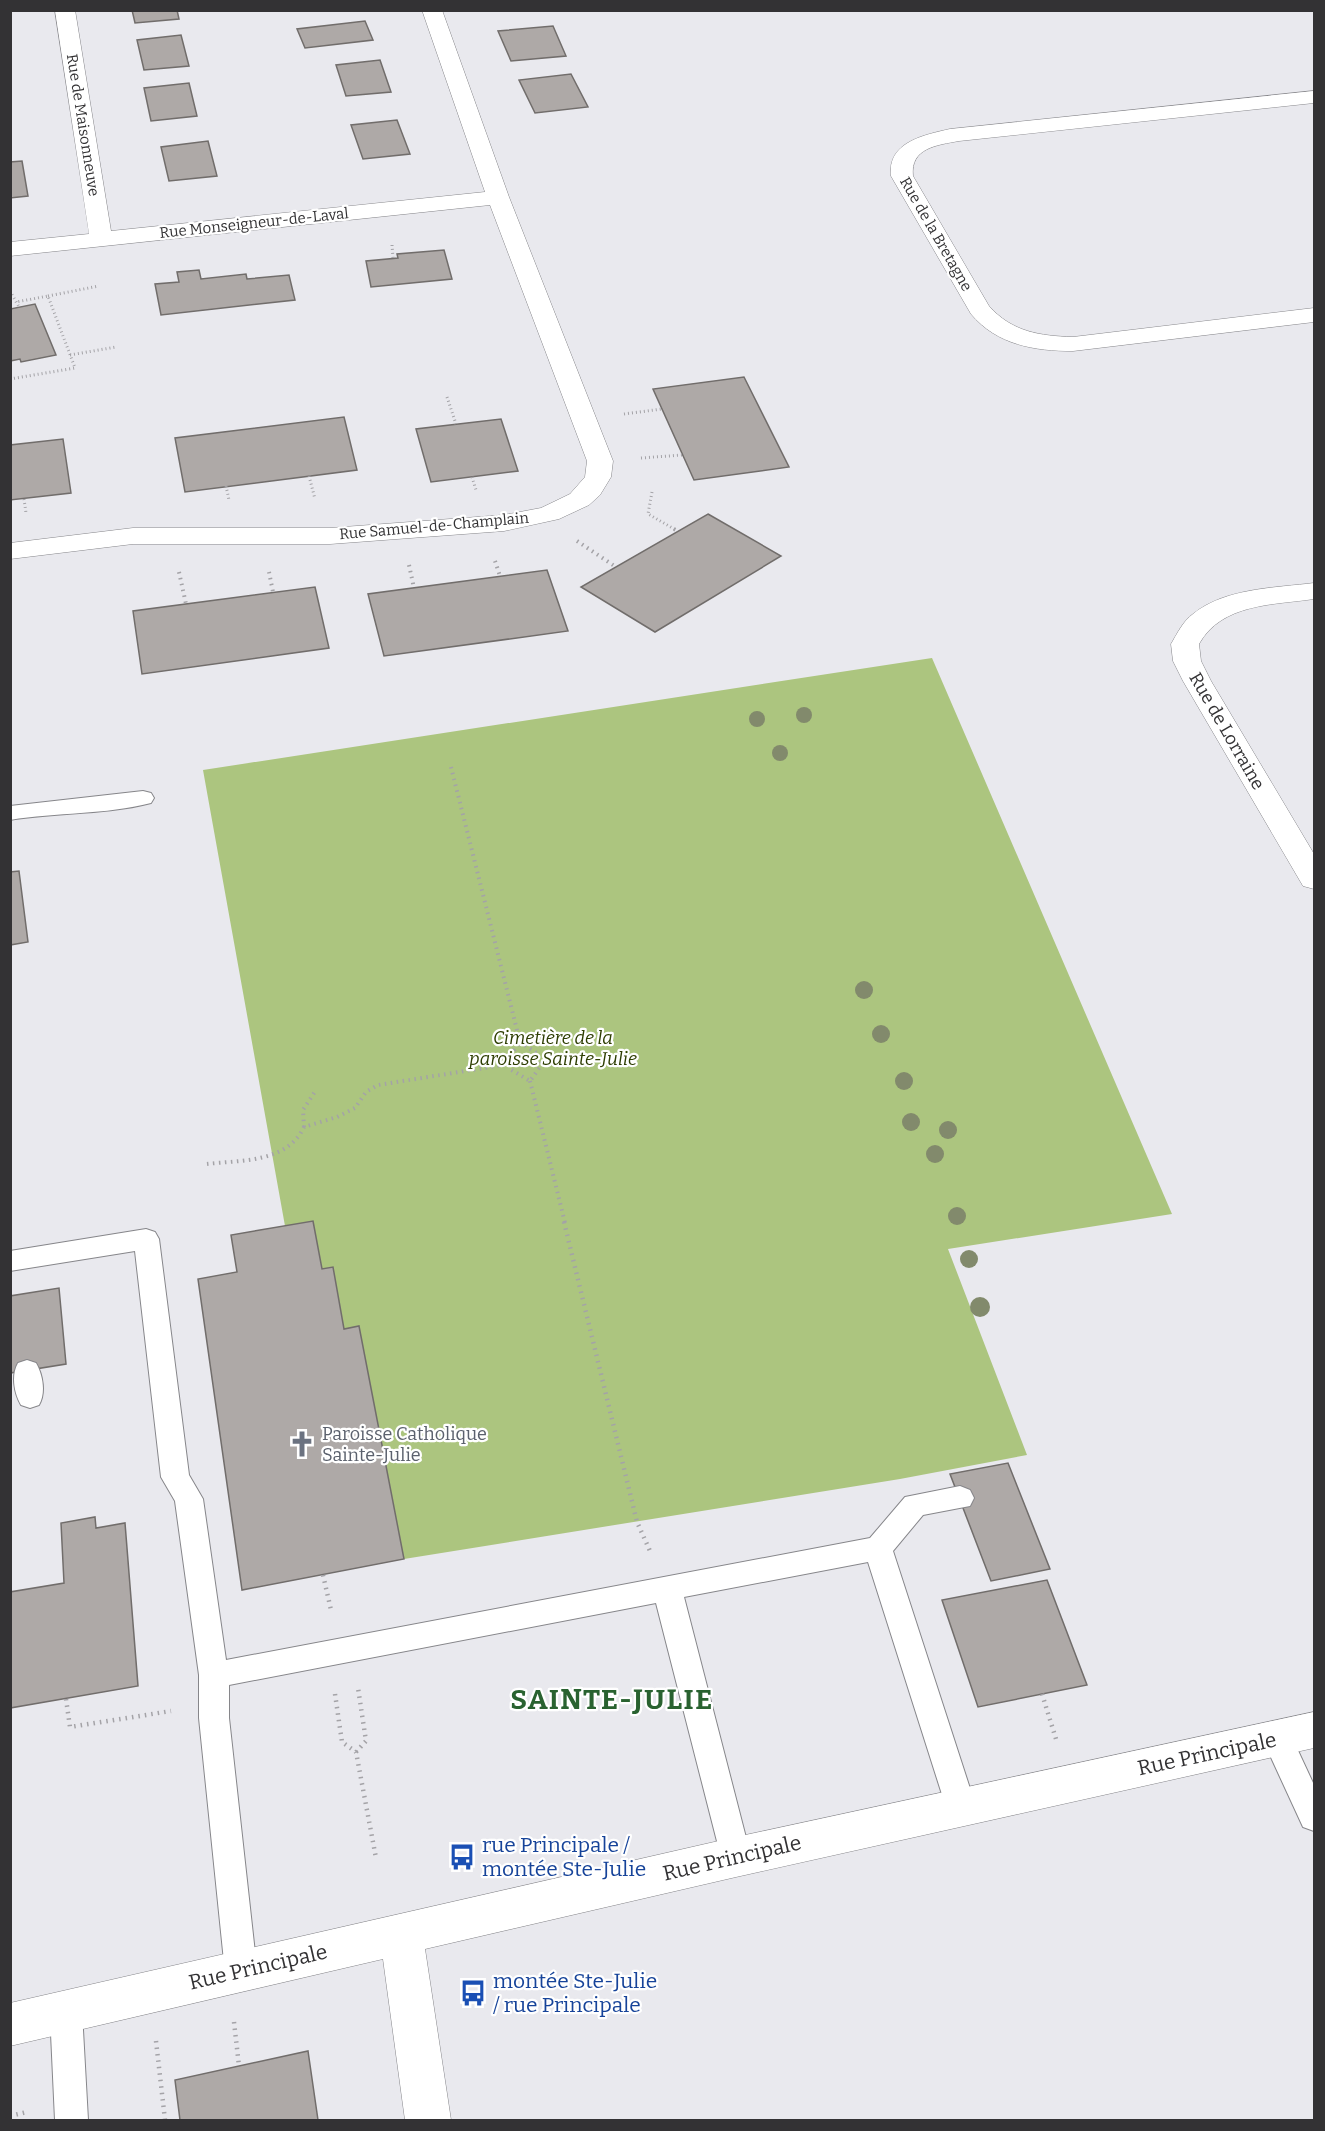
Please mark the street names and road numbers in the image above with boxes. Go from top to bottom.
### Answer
street label: Rue de Maisonneuve [63,53,103,197]
street label: Rue de la Bretagne [896,174,976,294]
street label: Rue Monseigneur-de-Laval [159,204,349,242]
street label: Rue Samuel-de-Champlain [338,509,530,543]
street label: Rue de Lorraine [1185,668,1269,794]
street label: Rue Principale [1135,1727,1279,1781]
street label: Rue Principale [660,1829,804,1887]
street label: Rue Principale [186,1938,330,1996]

